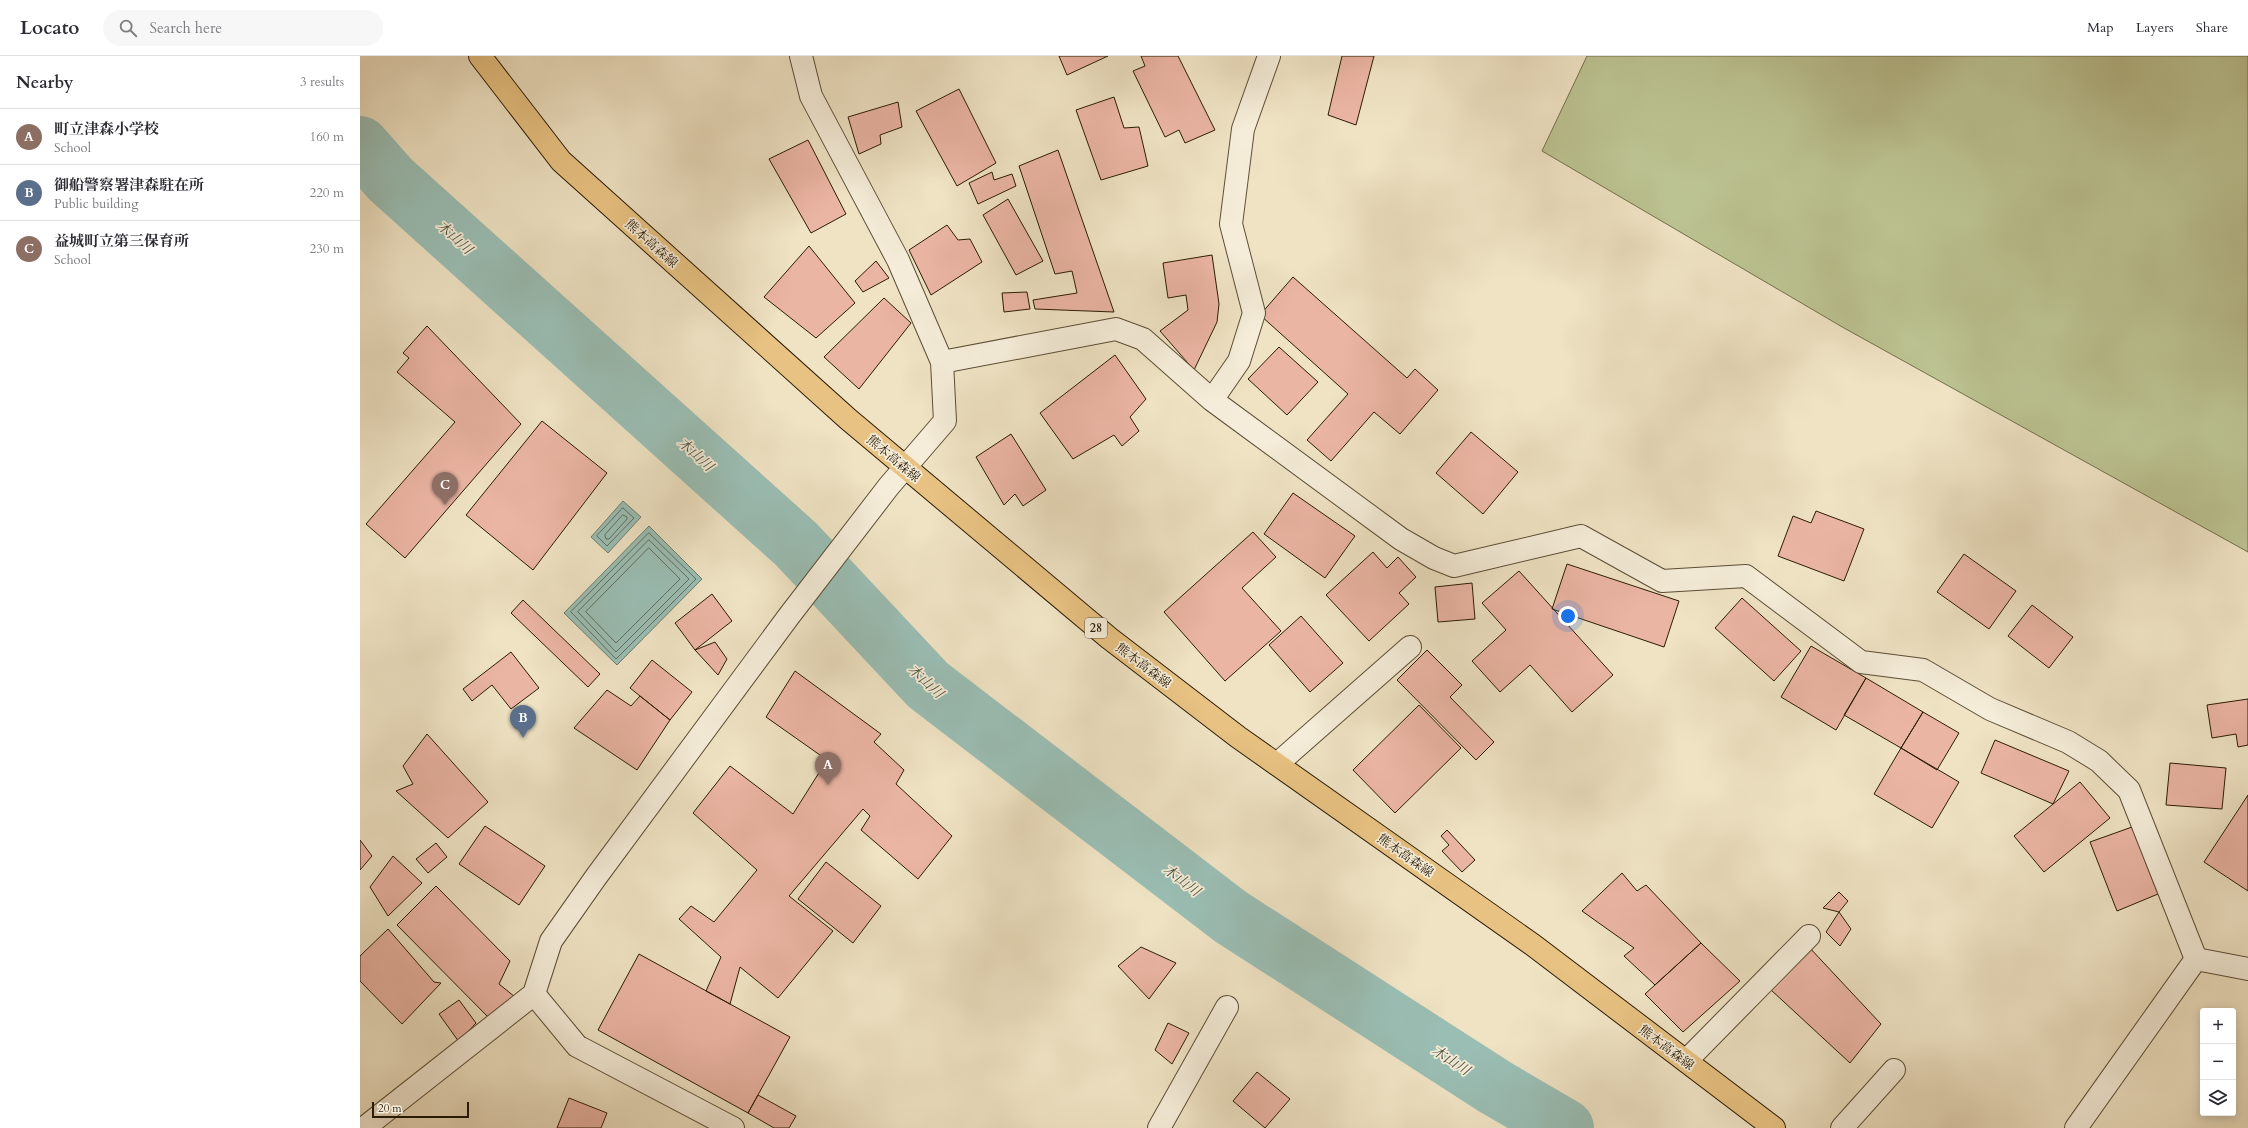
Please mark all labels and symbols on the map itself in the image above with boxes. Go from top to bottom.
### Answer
street label: 熊本高森線 [621,215,682,272]
water label: 木山川 [433,216,478,260]
street label: 熊本高森線 [863,431,924,487]
water label: 木山川 [674,433,719,477]
pin: C [432,472,458,505]
your location [1558,606,1578,626]
road number: 28 [1085,618,1107,638]
street label: 熊本高森線 [1112,639,1175,693]
water label: 木山川 [904,660,949,704]
pin: B [510,705,536,738]
pin: A [815,752,841,785]
street label: 熊本高森線 [1374,830,1437,882]
water label: 木山川 [1159,860,1206,902]
street label: 熊本高森線 [1635,1021,1698,1075]
water label: 木山川 [1428,1041,1475,1081]
scale bar [372,1100,469,1119]

